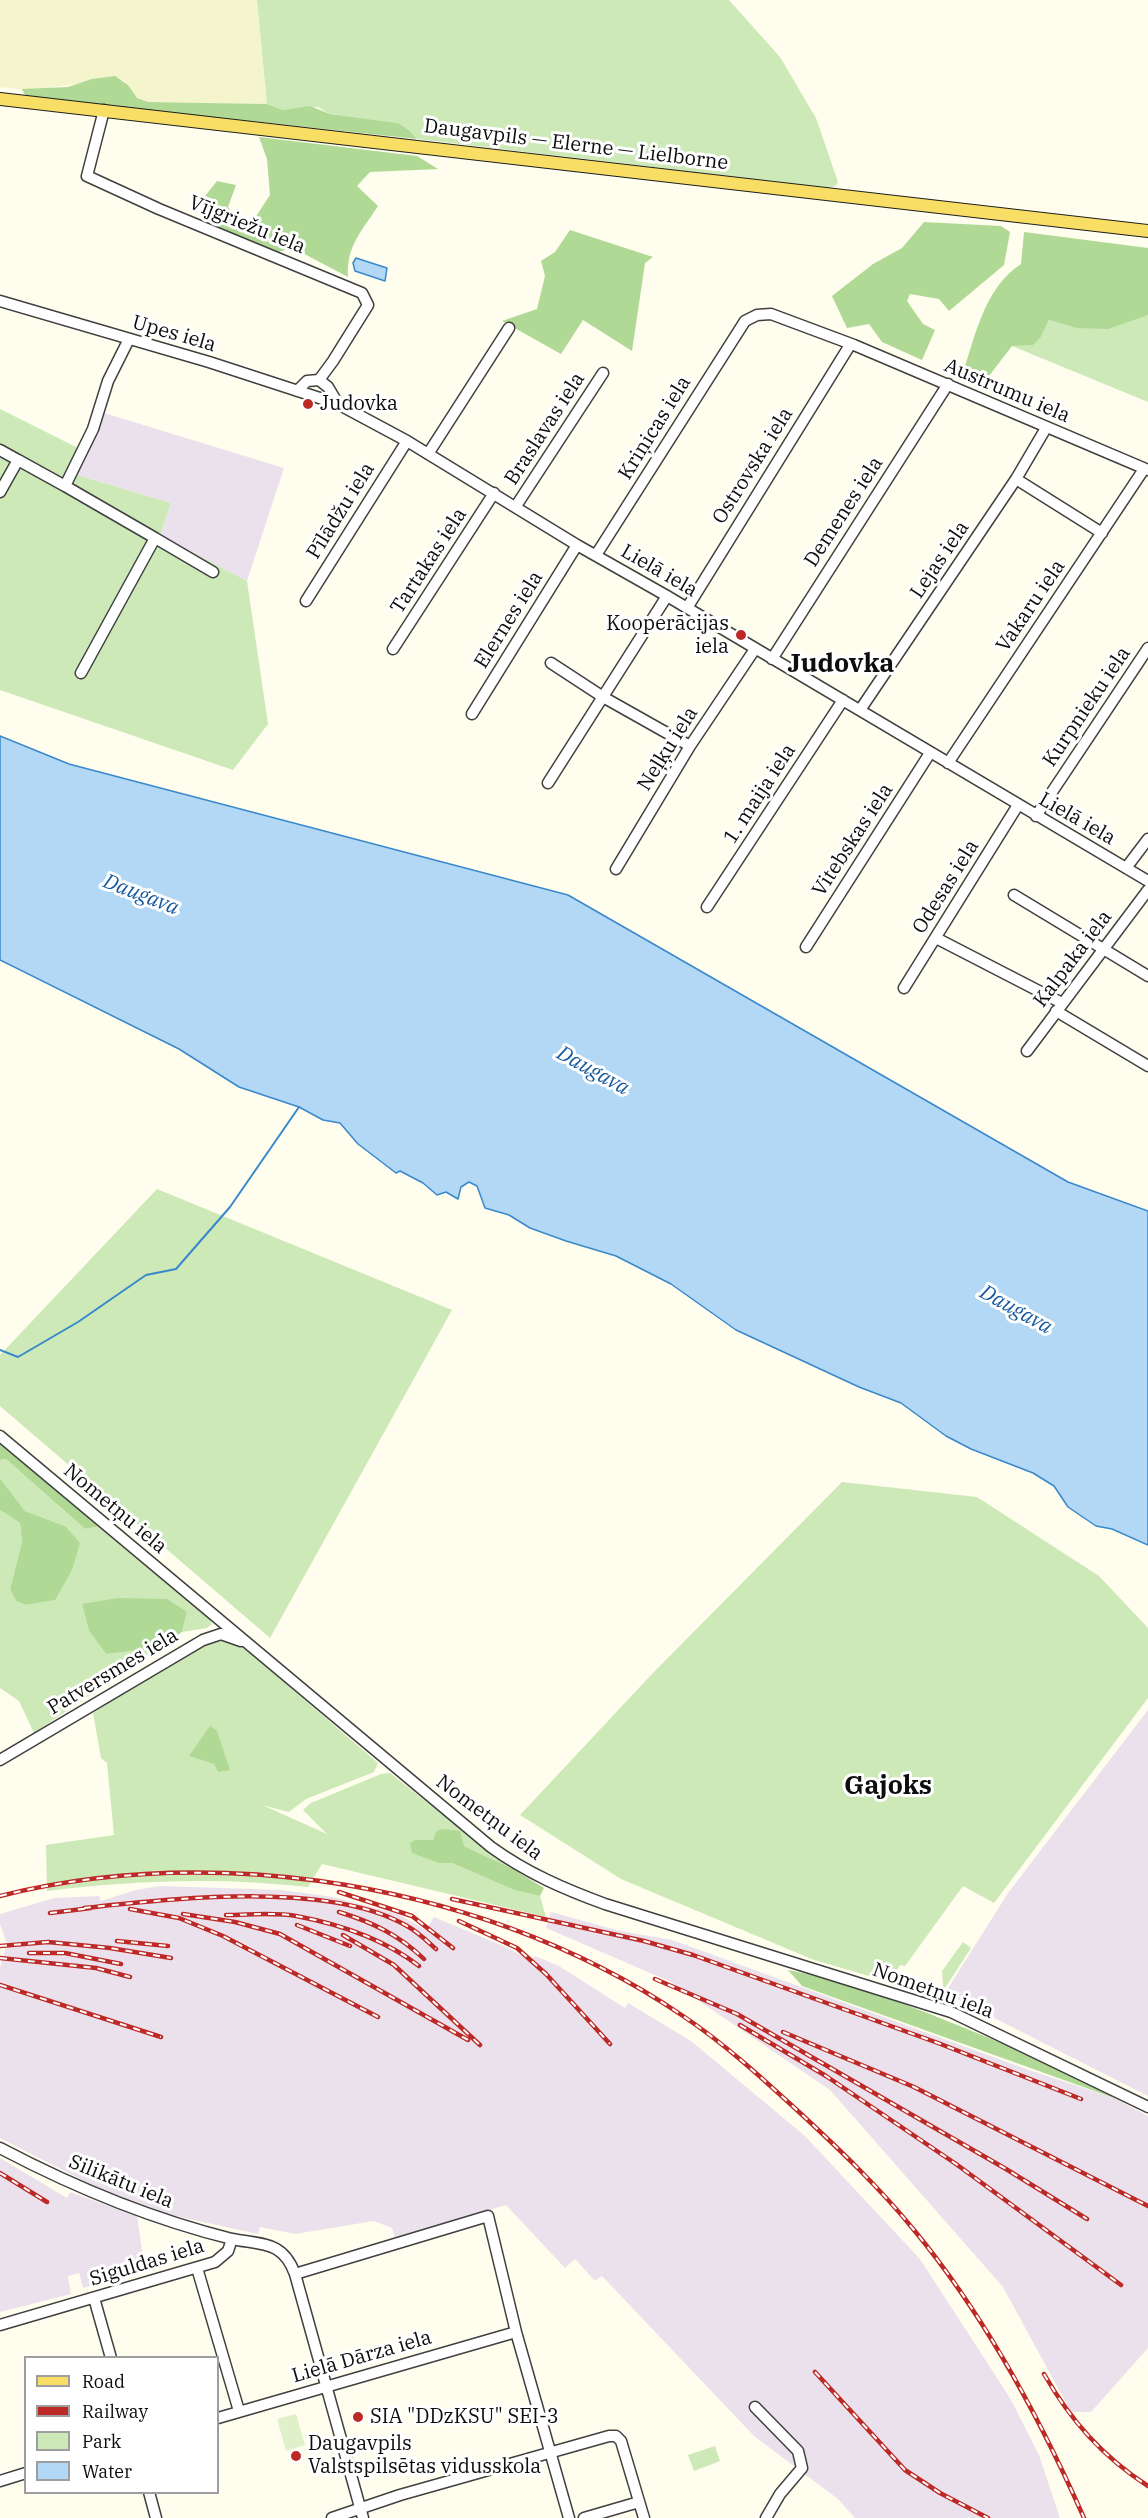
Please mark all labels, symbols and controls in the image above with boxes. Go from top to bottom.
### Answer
street label: Daugavpils — Elerne — Lielborne [423,114,729,176]
street label: Vījgriežu iela [185,191,309,259]
street label: Upes iela [129,311,219,357]
street label: Austrumu iela [941,354,1073,428]
street label: Braslavas iela [500,368,590,490]
street label: Kriņicas iela [614,372,696,484]
place label: Judovka [320,392,398,416]
marker: Judovka [301,397,315,411]
street label: Ostrovska iela [708,403,798,529]
street label: Demenes iela [799,452,889,572]
street label: Pīlādžu iela [302,458,380,564]
street label: Tartakas iela [386,504,472,618]
street label: Lejas iela [905,517,975,603]
street label: Lielā iela [616,540,702,602]
street label: Vakaru iela [991,555,1071,657]
street label: Elernes iela [470,567,548,673]
place label: Kooperācijas iela [606,612,729,659]
marker: Kooperācijas iela [734,628,748,642]
street label: Kurpnieku iela [1038,643,1136,771]
district label: Judovka [788,648,894,680]
street label: Neļķu iela [633,703,703,795]
street label: 1. maija iela [719,740,801,848]
street label: Vitebskas iela [808,779,898,901]
street label: Lielā iela [1034,788,1120,850]
street label: Odesas iela [908,836,984,938]
water label: Daugava [100,869,182,921]
street label: Kalpaka iela [1029,906,1117,1012]
water label: Daugava [552,1041,634,1101]
water label: Daugava [975,1280,1057,1340]
street label: Nometņu iela [59,1459,171,1559]
street label: Patversmes iela [43,1624,183,1720]
street label: Nometņu iela [431,1770,547,1866]
district label: Gajoks [844,1770,932,1802]
street label: Nometņu iela [869,1958,997,2024]
street label: Silikātu iela [65,2150,177,2214]
street label: Siguldas iela [87,2234,207,2292]
street label: Lielā Dārza iela [289,2326,435,2388]
legend [24,2356,219,2494]
text: Road [82,2370,125,2393]
text: Railway [82,2400,148,2423]
place label: SIA "DDzKSU" SEI-3 [370,2405,559,2429]
marker: SIA "DDzKSU" SEI-3 [351,2410,365,2424]
text: Park [82,2430,121,2453]
place label: Daugavpils Valstspilsētas vidusskola [308,2432,541,2479]
marker: Daugavpils Valstspilsētas vidusskola [289,2449,303,2463]
text: Water [82,2460,132,2483]

